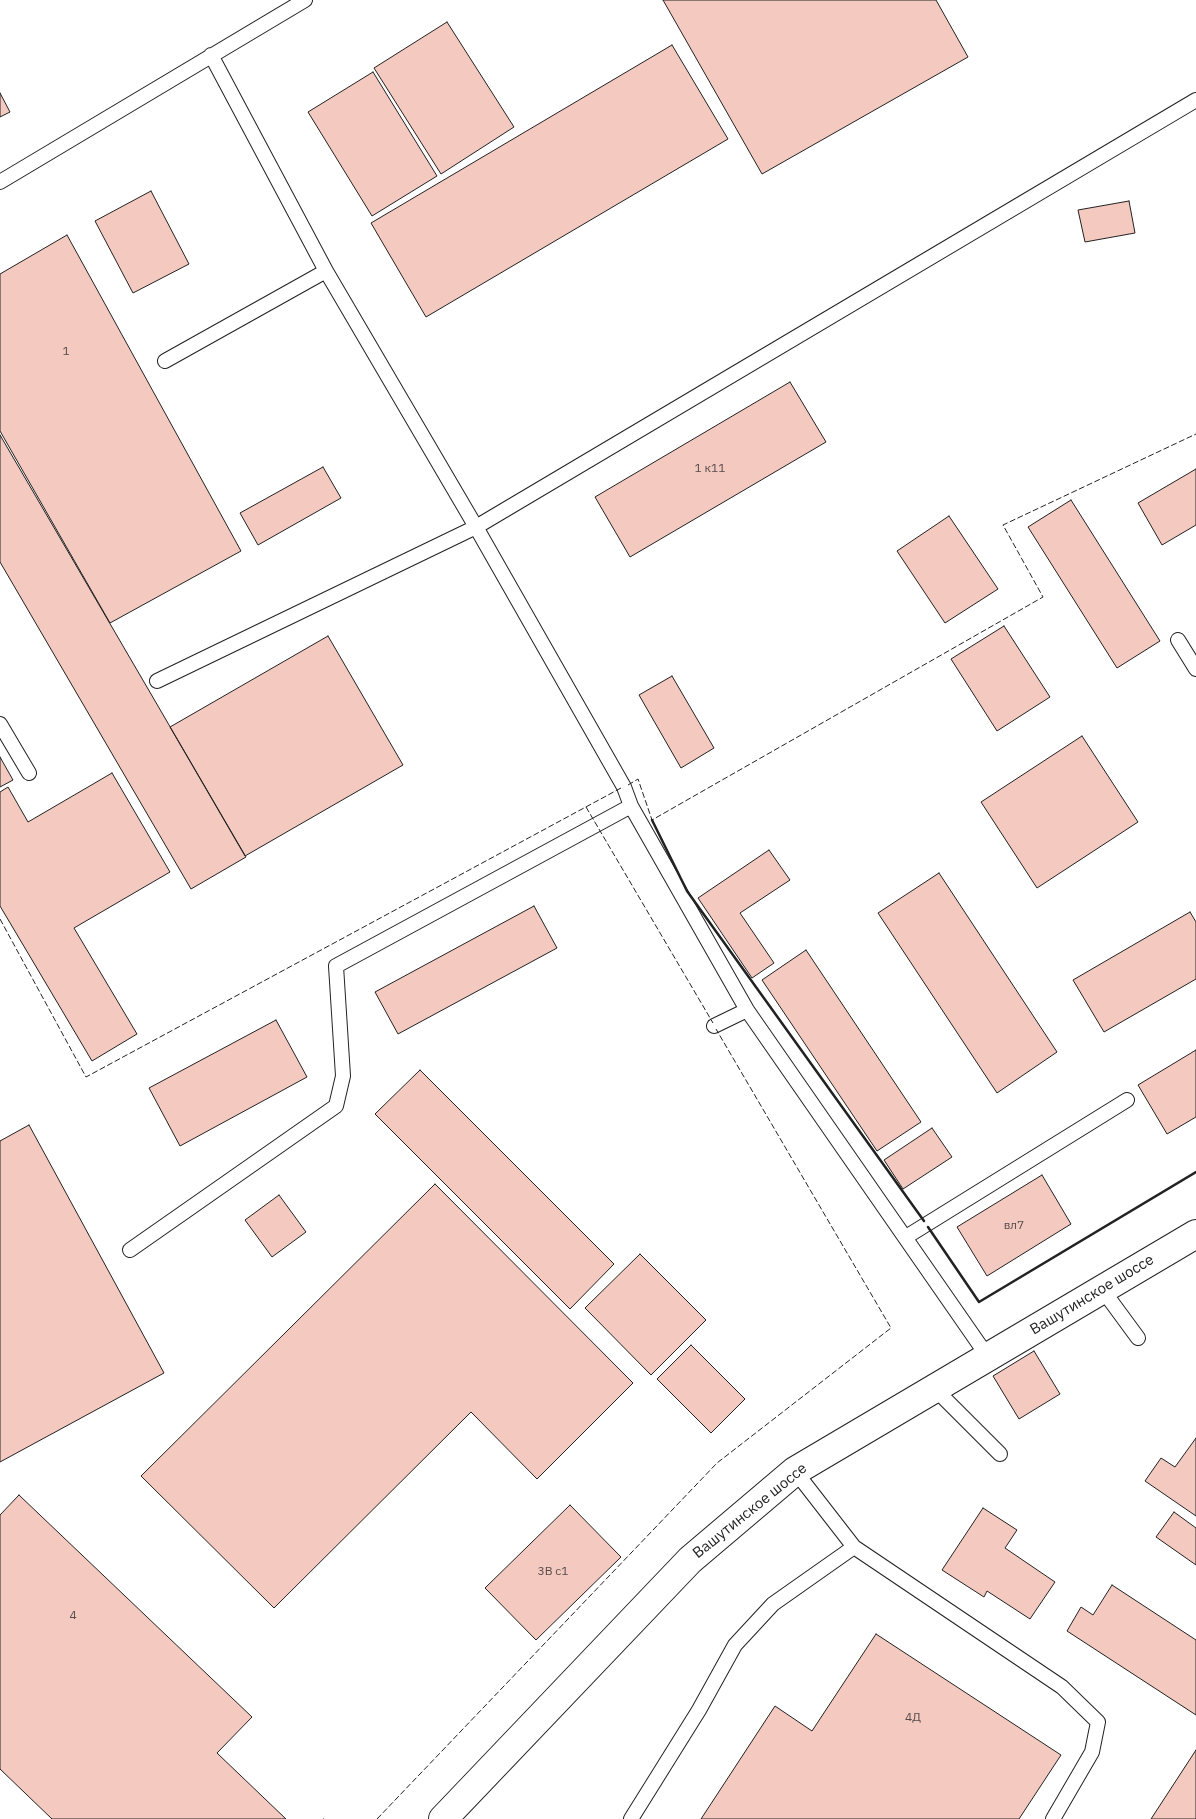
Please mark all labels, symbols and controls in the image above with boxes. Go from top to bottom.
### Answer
house number: 1 [62,345,70,359]
house number: 1 к11 [694,462,726,476]
house number: вл7 [1004,1219,1024,1233]
street label: Вашутинское шоссе [1027,1251,1157,1339]
street label: Вашутинское шоссе [689,1460,811,1562]
house number: 3В с1 [537,1565,569,1579]
house number: 4 [69,1609,77,1623]
house number: 4Д [905,1711,921,1725]

